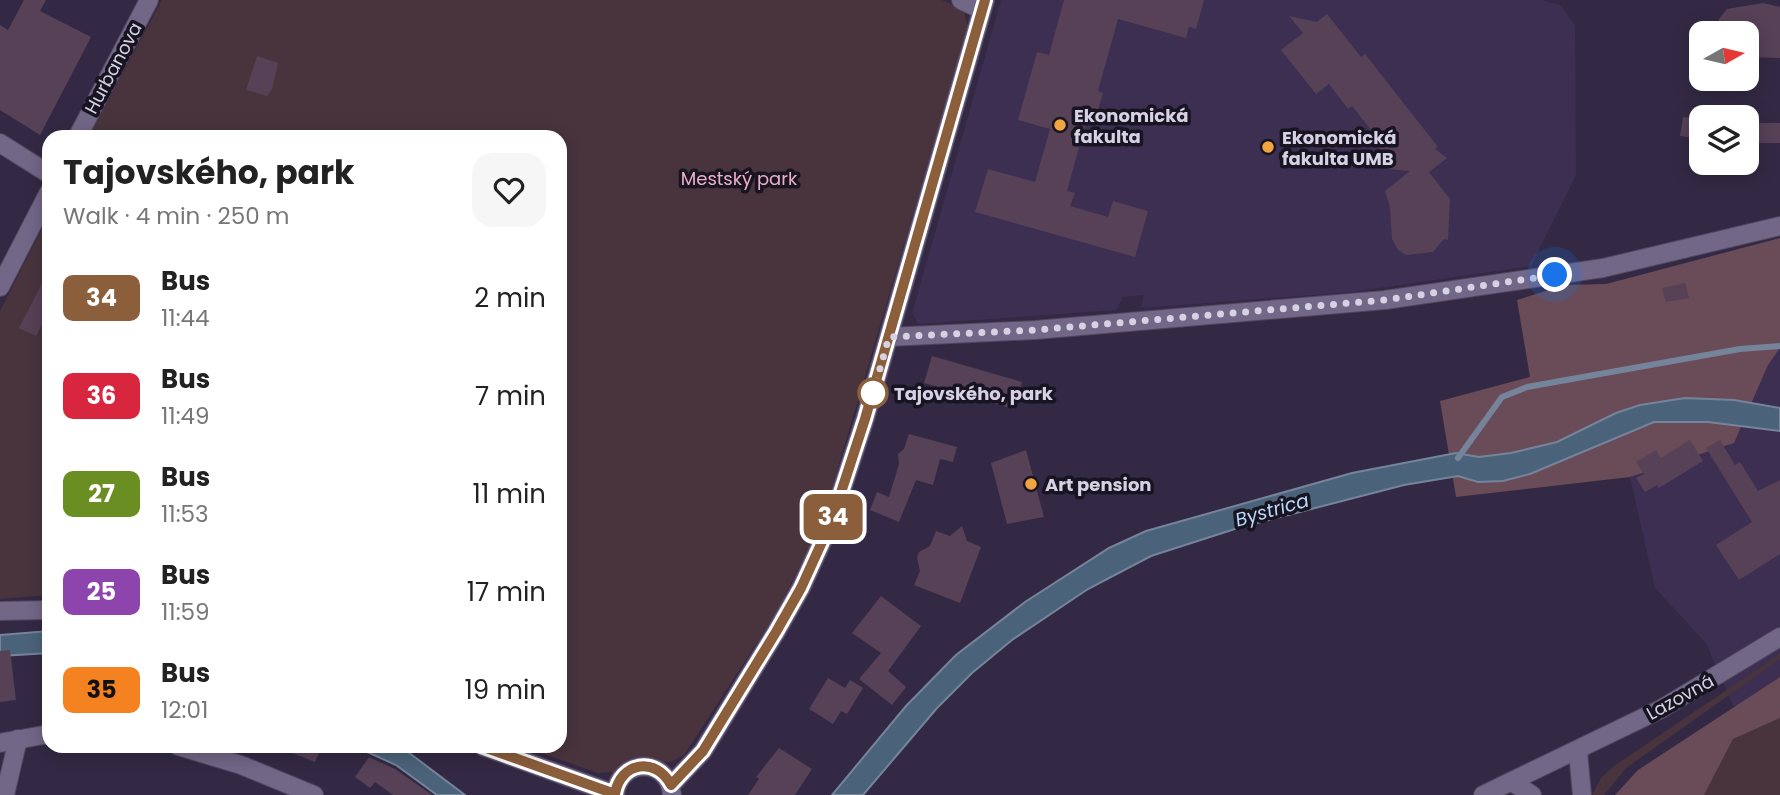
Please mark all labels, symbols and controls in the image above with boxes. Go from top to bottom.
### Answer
street label: Hurbanova [78,18,148,118]
north arrow [1689,21,1759,91]
map controls [1689,21,1759,175]
place label: Ekonomická fakulta [1074,103,1189,149]
button: layers [1689,105,1759,175]
marker: Ekonomická fakulta [1052,117,1068,133]
place label: Ekonomická fakulta UMB [1282,125,1397,171]
marker: Ekonomická fakulta UMB [1260,139,1276,155]
text: Tajovského, park [63,149,355,196]
button: heart [472,153,546,227]
park label: Mestský park [681,166,798,191]
text: Walk · 4 min · 250 m [63,200,289,232]
your location [1537,257,1572,292]
text: Bus [161,263,210,299]
text: 2 min [474,280,546,316]
text: 34 [86,281,117,314]
text: 11:44 [161,302,210,334]
text: Bus [161,361,210,397]
text: 7 min [475,378,546,414]
marker: Tajovského, park [858,378,888,408]
text: 36 [87,379,116,412]
place label: Tajovského, park [894,381,1054,406]
text: 11:49 [161,400,210,432]
text: Bus [161,459,210,495]
place label: Art pension [1045,472,1152,497]
text: 11 min [473,476,546,512]
marker: Art pension [1023,476,1039,492]
text: 27 [88,477,115,510]
water label: Bystrica [1232,487,1312,533]
line badge: 34 [802,494,864,540]
text: 11:53 [161,498,209,530]
text: 34 [818,500,848,533]
text: Bus [161,557,210,593]
text: 17 min [467,574,546,610]
text: 25 [87,575,116,608]
text: 11:59 [161,596,210,628]
text: Bus [161,655,210,691]
street label: Lazovná [1642,668,1718,726]
text: 19 min [465,672,546,708]
text: 35 [86,673,117,706]
text: 12:01 [161,694,208,726]

